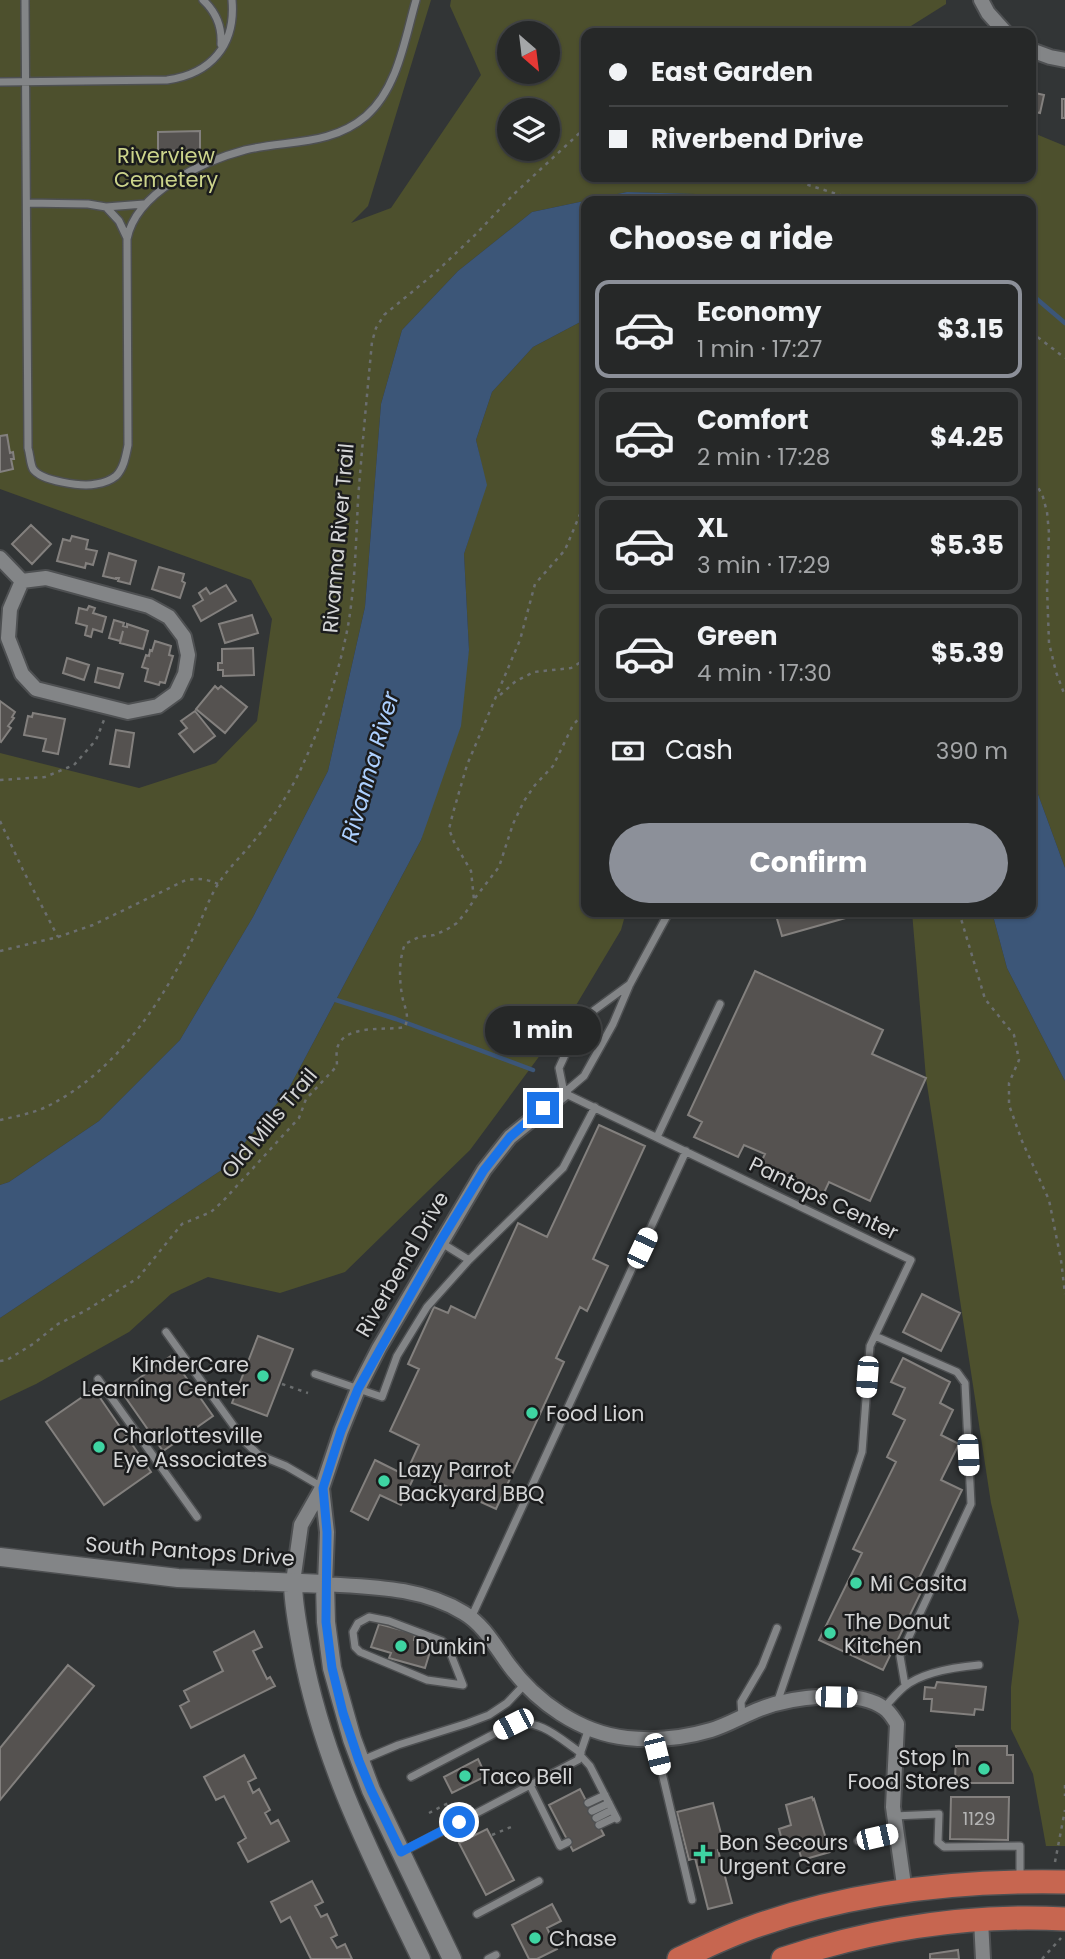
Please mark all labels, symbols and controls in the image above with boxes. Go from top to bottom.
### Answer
north arrow [497,21,560,84]
map controls [497,21,560,161]
text: East Garden [651,54,813,90]
button: layers [497,98,560,161]
text: Riverbend Drive [651,121,863,157]
park label: Riverview Cemetery [114,141,218,194]
text: Choose a ride [609,215,833,260]
text: Economy [697,294,821,330]
icon: car [613,298,676,361]
text: $3.15 [937,311,1004,347]
text: 1 min · 17:27 [697,333,822,365]
text: Comfort [697,402,809,438]
icon: car [613,406,676,469]
text: $4.25 [930,419,1004,455]
text: 2 min · 17:28 [697,441,830,473]
street label: Rivanna River Trail [315,442,361,634]
text: XL [697,510,728,546]
icon: car [613,514,676,577]
text: $5.35 [930,527,1004,563]
text: 3 min · 17:29 [697,549,830,581]
text: Green [697,618,778,654]
icon: car [613,622,676,685]
text: $5.39 [931,635,1004,671]
text: 4 min · 17:30 [697,657,832,689]
water label: Rivanna River [333,687,407,846]
icon: cash [609,732,647,770]
text: Cash [665,732,733,768]
text: 390 m [936,735,1008,767]
button: Confirm [609,823,1008,903]
callout: 1 min [485,1006,601,1056]
text: 1 min [513,1014,573,1046]
street label: Old Mills Trail [214,1062,324,1184]
route end [527,1092,559,1124]
street label: Pantops Center [744,1149,904,1247]
street label: Riverbend Drive [349,1186,455,1342]
car [624,1225,661,1271]
place label: KinderCare Learning Center [82,1350,249,1403]
car [856,1355,879,1399]
marker: KinderCare Learning Center [255,1368,271,1384]
place label: Food Lion [546,1399,644,1428]
marker: Food Lion [524,1405,540,1421]
place label: Charlottesville Eye Associates [113,1421,267,1474]
car [957,1433,980,1477]
marker: Charlottesville Eye Associates [91,1439,107,1455]
place label: Lazy Parrot Backyard BBQ [398,1455,545,1508]
marker: Lazy Parrot Backyard BBQ [376,1473,392,1489]
street label: South Pantops Drive [84,1529,296,1573]
place label: Mi Casita [870,1569,967,1598]
marker: Mi Casita [848,1575,864,1591]
place label: The Donut Kitchen [844,1607,950,1660]
marker: The Donut Kitchen [822,1625,838,1641]
place label: Dunkin' [415,1632,490,1661]
marker: Dunkin' [393,1638,409,1654]
car [815,1686,858,1708]
car [490,1705,537,1743]
car [642,1731,673,1777]
place label: Stop In Food Stores [848,1743,970,1796]
marker: Stop In Food Stores [976,1761,992,1777]
place label: Taco Bell [479,1762,573,1791]
marker: Taco Bell [457,1768,473,1784]
route start [443,1806,475,1838]
house number: 1129 [962,1806,996,1831]
car [855,1822,900,1852]
place label: Bon Secours Urgent Care [719,1828,848,1881]
marker: Bon Secours Urgent Care [693,1844,713,1864]
place label: Chase [549,1924,617,1953]
marker: Chase [527,1930,543,1946]

